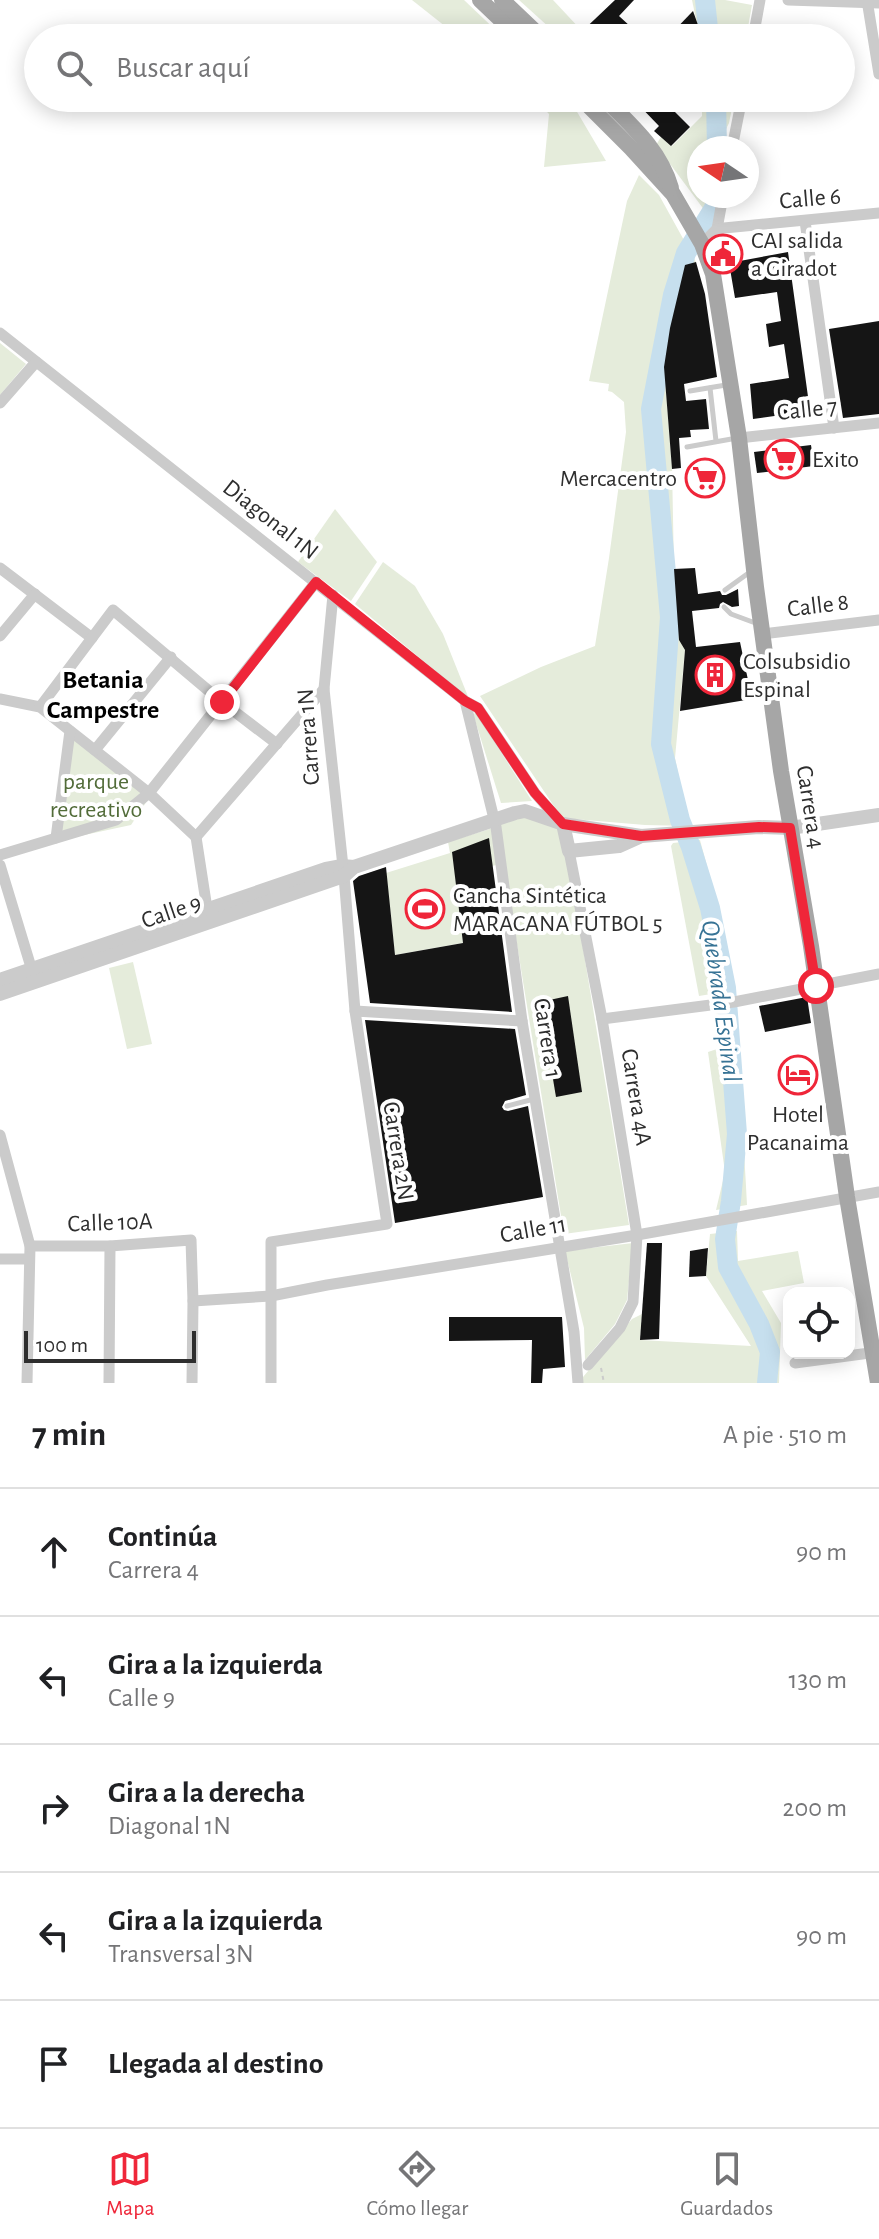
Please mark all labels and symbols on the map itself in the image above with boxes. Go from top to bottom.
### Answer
north arrow [687,136,759,208]
street label: Calle 6 [778,184,842,214]
place label: CAI salida a Giradot [751,229,843,281]
public building icon: CAI salida a Giradot [702,233,744,275]
street label: Calle 7 [776,395,838,425]
supermarket icon: Exito [763,438,805,480]
place label: Exito [812,448,859,472]
supermarket icon: Mercacentro [684,457,726,499]
place label: Mercacentro [560,467,677,491]
street label: Diagonal 1N [218,475,323,564]
street label: Calle 8 [786,590,850,622]
place label: Colsubsidio Espinal [743,650,851,702]
building icon: Colsubsidio Espinal [694,654,736,696]
district label: Betania Campestre [47,667,159,723]
route end [204,684,240,720]
street label: Carrera 1N [294,688,324,786]
street label: Carrera 4 [792,764,828,851]
park label: parque recreativo [50,770,142,822]
place label: Cancha Sintética MARACANA FÚTBOL 5 [453,884,663,936]
sports icon: Cancha Sintética MARACANA FÚTBOL 5 [404,888,446,930]
street label: Calle 9 [138,891,204,933]
water label: Quebrada Espinal [697,919,745,1084]
route start [798,968,834,1004]
street label: Carrera 1 [529,996,565,1080]
street label: Carrera 4A [617,1047,656,1147]
hotel icon: Hotel Pacanaima [777,1054,819,1096]
street label: Carrera 2N [378,1100,418,1202]
place label: Hotel Pacanaima [747,1103,849,1155]
street label: Calle 10A [67,1210,153,1236]
street label: Calle 11 [498,1212,568,1248]
scale bar [24,1327,196,1363]

